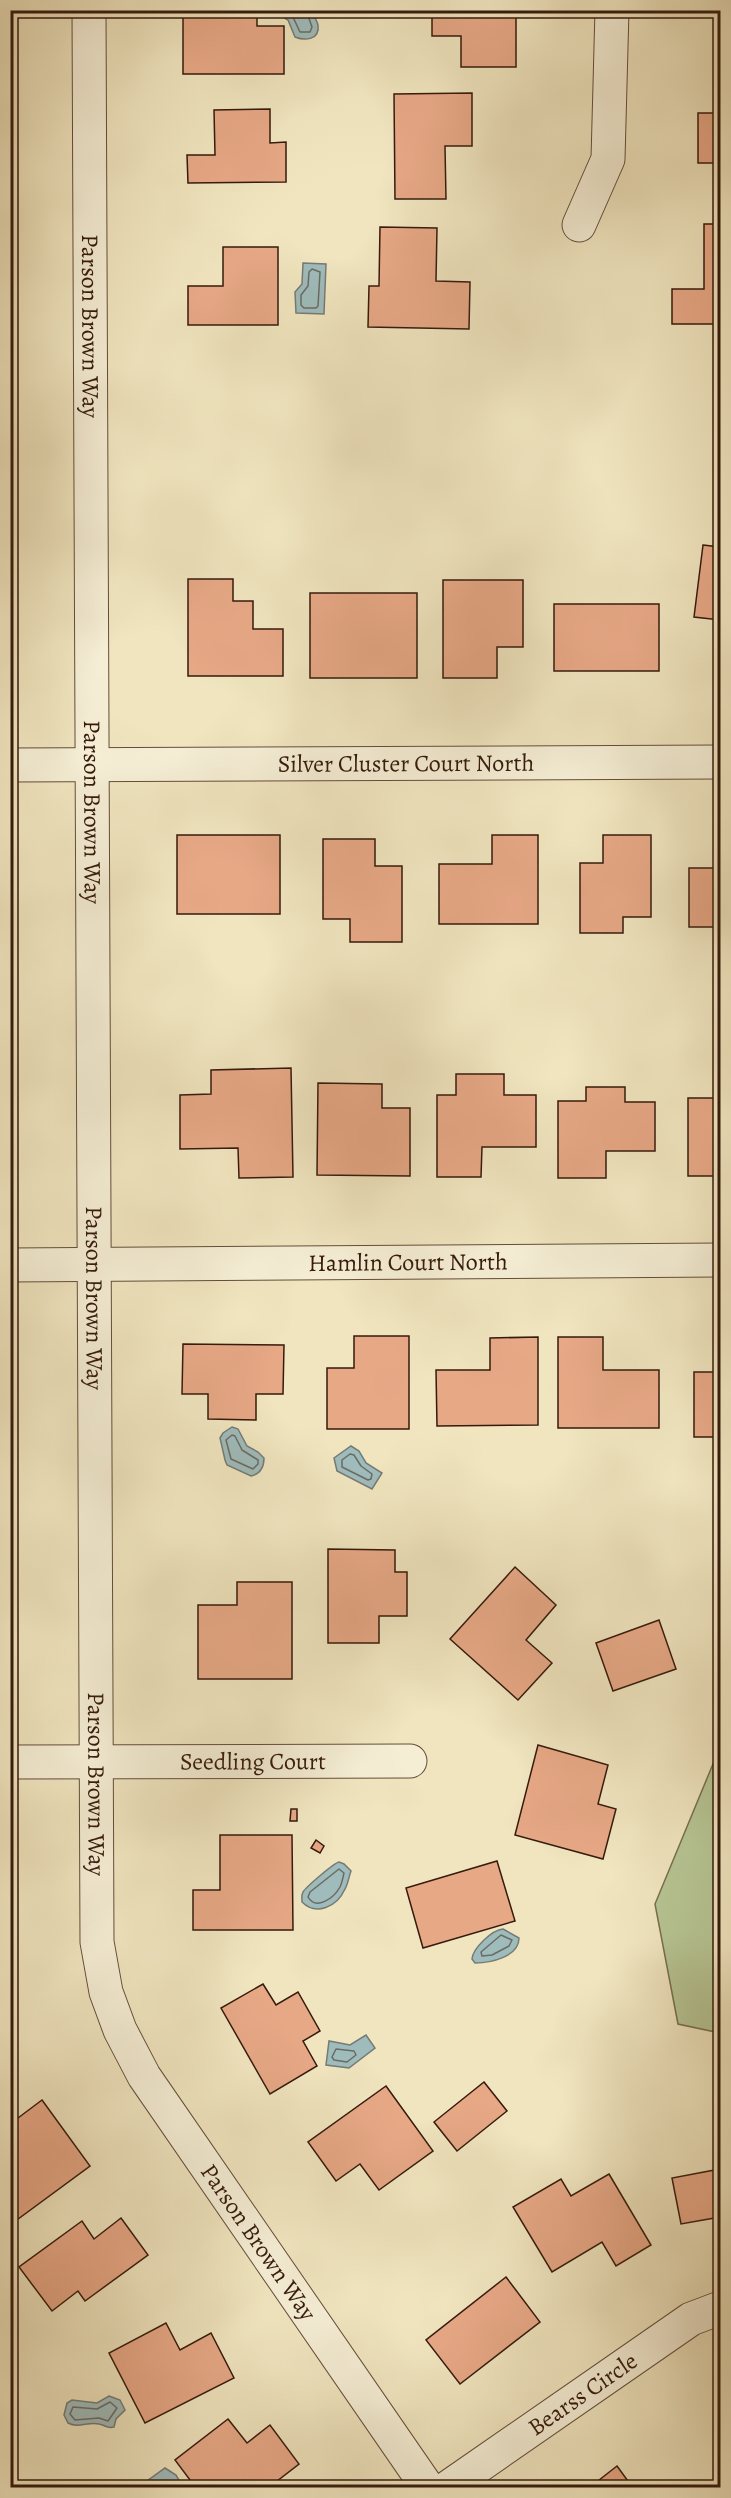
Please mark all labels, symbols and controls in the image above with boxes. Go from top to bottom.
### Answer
street label: Parson Brown Way [74,234,107,418]
street label: Parson Brown Way [76,720,109,904]
street label: Silver Cluster Court North [278,747,534,780]
street label: Parson Brown Way [78,1206,111,1390]
street label: Hamlin Court North [308,1245,508,1279]
street label: Parson Brown Way [80,1692,113,1876]
street label: Seedling Court [180,1745,326,1778]
street label: Parson Brown Way [193,2157,324,2327]
street label: Bearss Circle [522,2345,644,2443]

